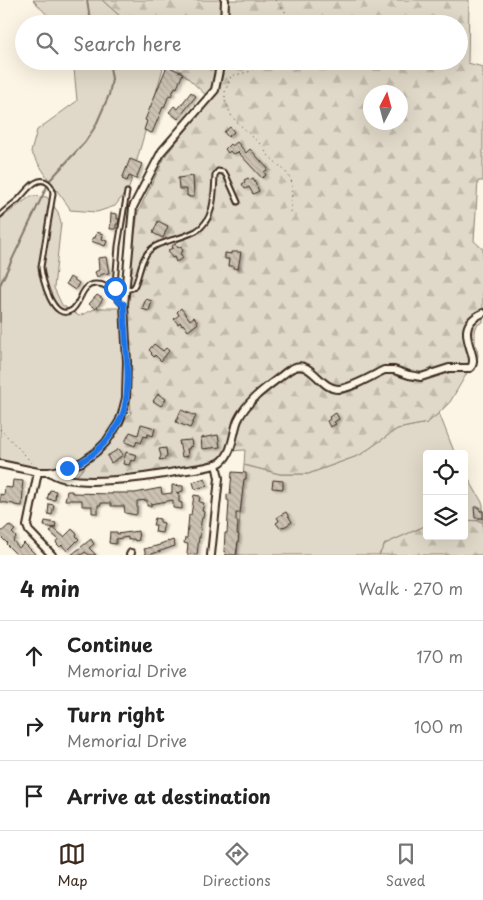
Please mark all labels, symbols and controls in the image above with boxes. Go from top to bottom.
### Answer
search box [15,15,468,70]
icon: search [33,29,61,57]
text: Search here [73,29,182,57]
north arrow [363,85,408,130]
route start [104,277,127,300]
map controls [423,450,468,540]
button: locate [423,450,468,495]
route end [56,457,79,480]
button: layers [423,495,468,540]
text: 4 min [20,572,80,604]
text: Walk · 270 m [359,576,463,600]
text: Continue [67,630,153,658]
icon: ahead [20,642,48,670]
text: 170 m [417,644,463,668]
text: Memorial Drive [67,658,187,682]
text: Turn right [67,700,165,728]
icon: right [20,712,48,740]
text: 100 m [414,714,463,738]
text: Memorial Drive [67,728,187,752]
icon: arrive [20,782,48,810]
text: Arrive at destination [67,782,271,810]
tab: Map [58,840,87,891]
tab: Directions [203,840,271,891]
tab: Saved [386,840,425,891]

